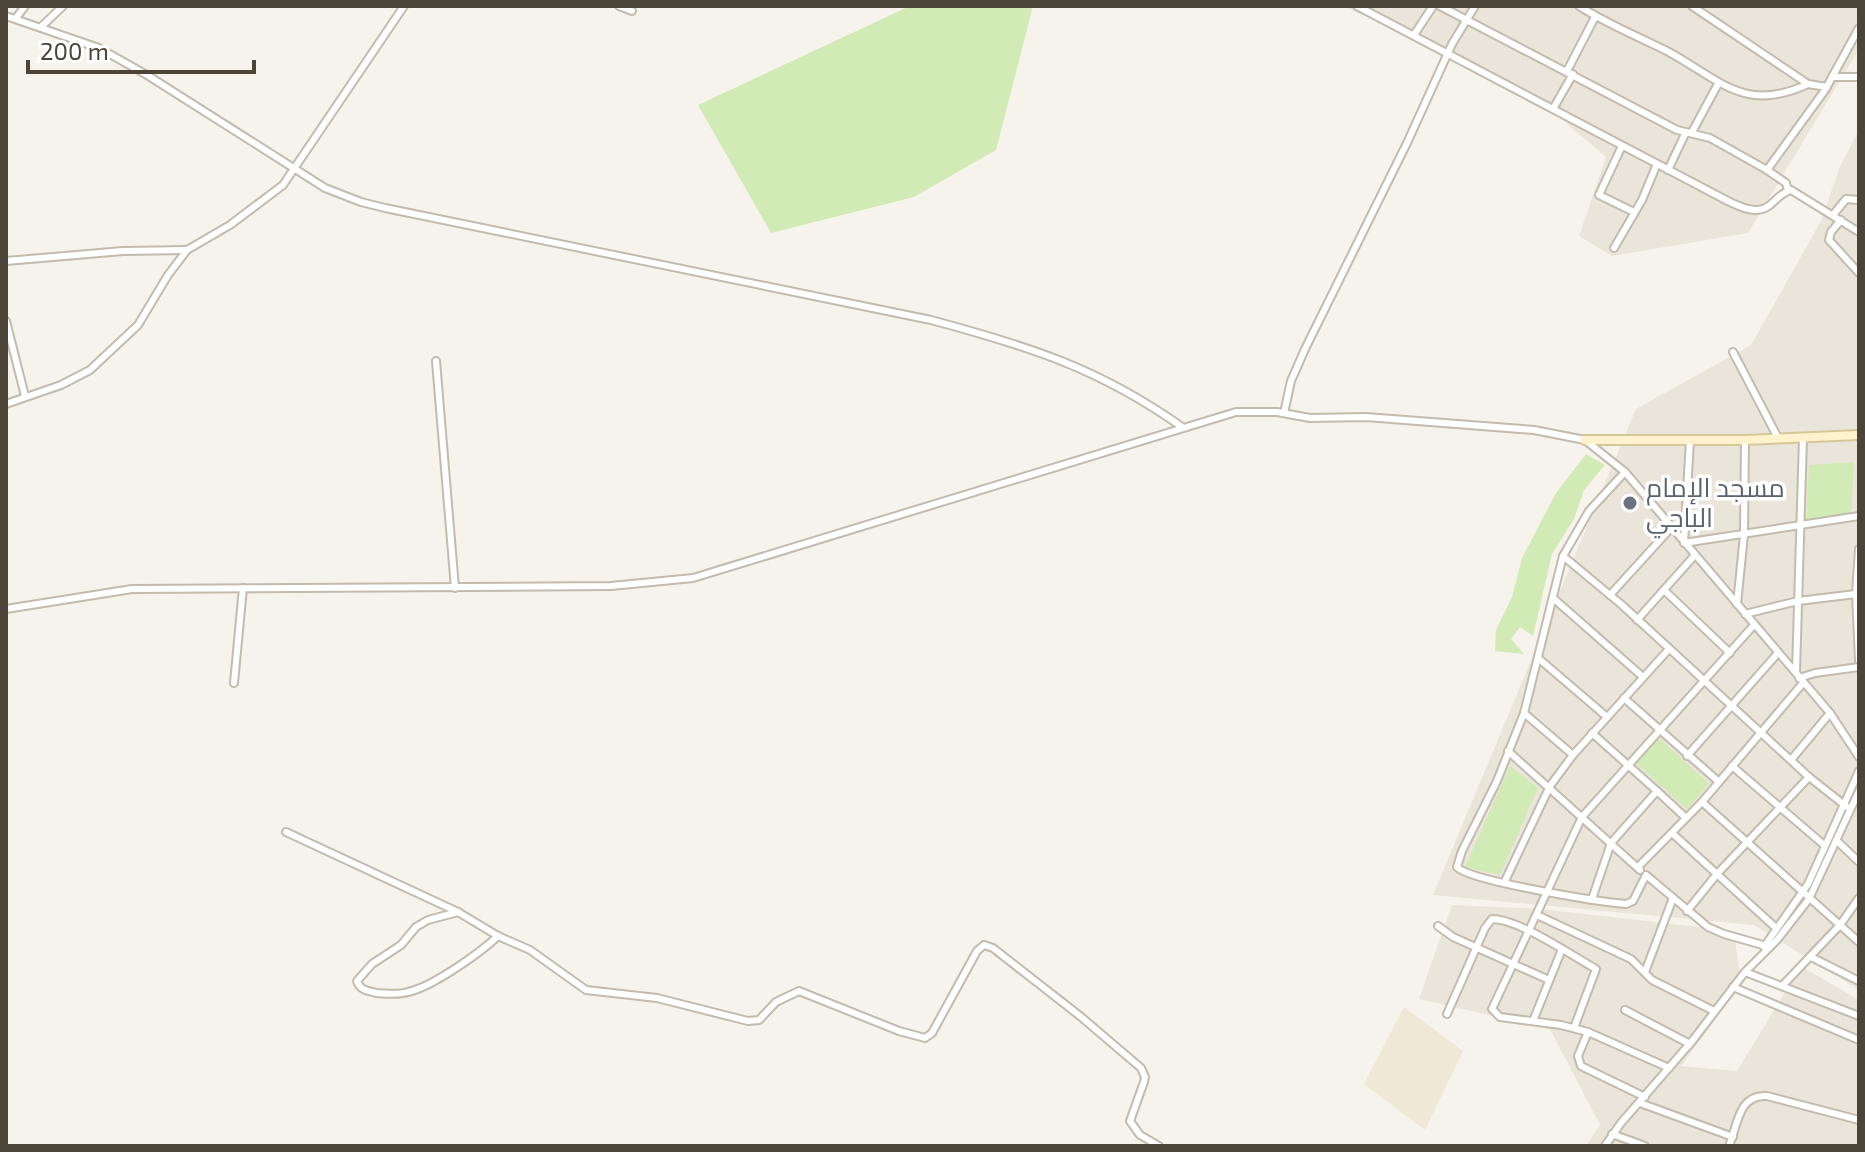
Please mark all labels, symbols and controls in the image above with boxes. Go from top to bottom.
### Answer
scale bar [28,24,254,74]
text: 200 m [40,36,109,65]
place label: مسجد الإمام الباجي [1646,471,1785,539]
marker: مسجد الإمام الباجي [1621,494,1639,512]

